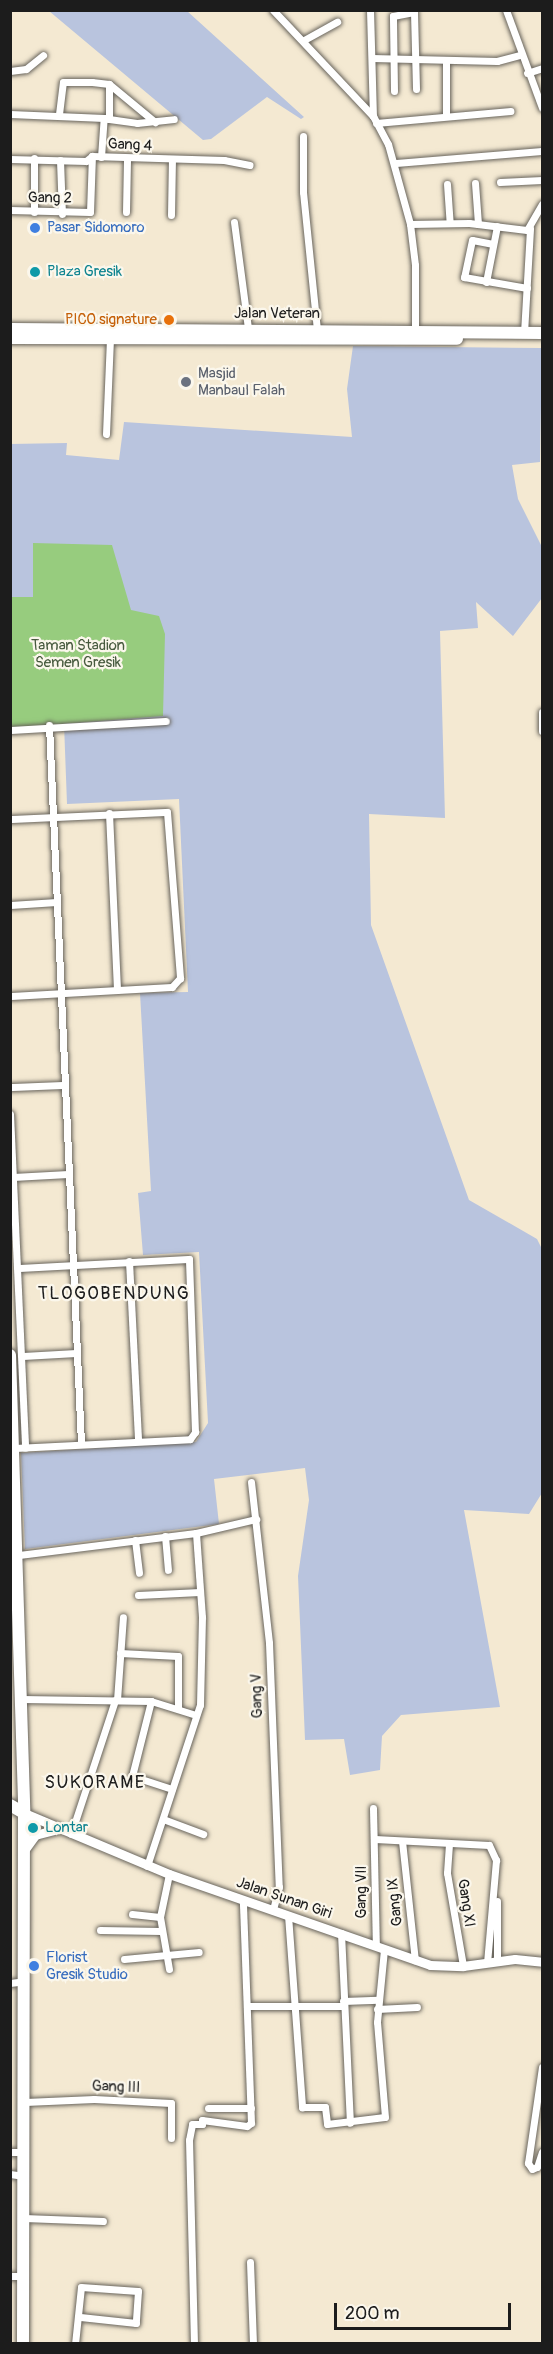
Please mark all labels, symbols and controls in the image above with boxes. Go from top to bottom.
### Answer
street label: Gang 4 [107,135,153,155]
street label: Gang 2 [28,189,72,207]
place label: Pasar Sidomoro [47,219,144,237]
marker: Pasar Sidomoro [28,221,42,235]
place label: Plaza Gresik [47,263,122,281]
marker: Plaza Gresik [28,265,42,279]
street label: Jalan Veteran [234,305,320,323]
place label: PICO signature [65,311,157,329]
marker: PICO signature [162,313,176,327]
place label: Masjid Manbaul Falah [198,364,285,399]
marker: Masjid Manbaul Falah [179,375,193,389]
park label: Taman Stadion Semen Gresik [31,636,125,671]
district label: TLOGOBENDUNG [38,1283,190,1305]
street label: Gang V [247,1673,267,1719]
district label: SUKORAME [44,1772,146,1794]
place label: Lontar [45,1819,88,1837]
marker: Lontar [26,1821,40,1835]
street label: Gang VII [353,1865,371,1919]
street label: Jalan Sunan Giri [234,1873,334,1923]
street label: Gang IX [384,1877,406,1927]
street label: Gang XI [453,1878,479,1928]
place label: Florist Gresik Studio [46,1948,128,1983]
marker: Florist Gresik Studio [27,1959,41,1973]
street label: Gang III [91,2077,141,2097]
scale bar [337,2291,514,2329]
text: 200 m [345,2302,400,2325]

